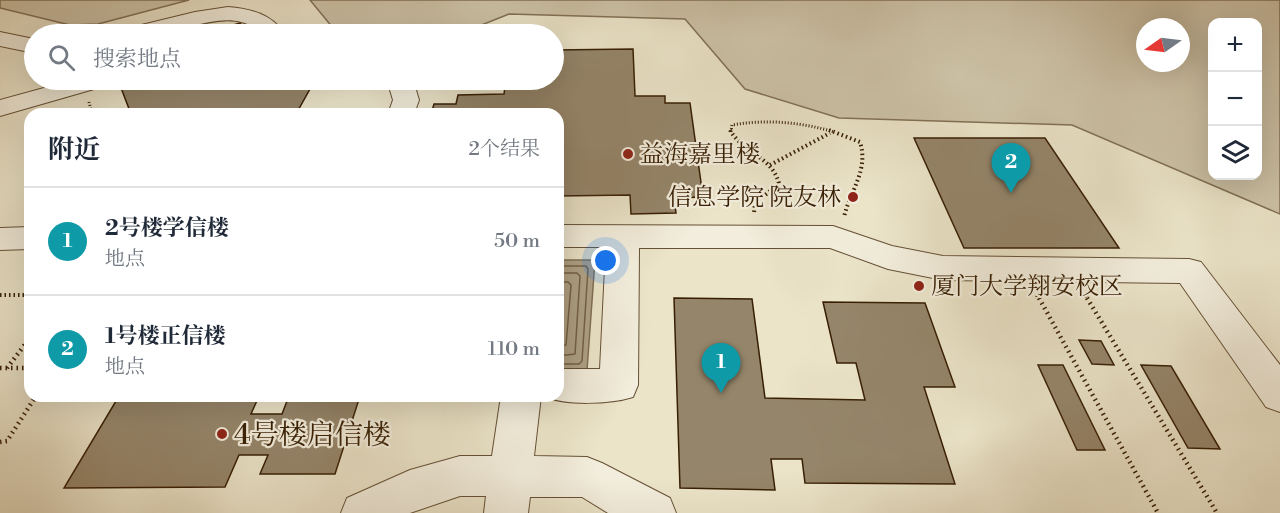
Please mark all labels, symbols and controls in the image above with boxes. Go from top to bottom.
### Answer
north arrow [1136,18,1190,72]
map controls [1208,18,1262,180]
button: + [1208,18,1262,72]
search box [24,24,564,90]
icon: search [45,41,78,74]
text: 搜索地点 [93,46,181,73]
button: − [1208,72,1262,126]
button: layers [1208,126,1262,180]
text: 附近 [48,134,100,166]
text: 2个结果 [469,137,540,162]
place label: 益海嘉里楼 [640,140,760,170]
pin: 2 [992,144,1030,193]
marker: 益海嘉里楼 [621,147,635,161]
place label: 信息学院 院友林 [668,183,841,213]
marker: 信息学院 院友林 [846,190,860,204]
text: 2号楼学信楼 [105,215,229,242]
text: 1 [63,229,72,254]
text: 50 m [494,229,540,254]
your location [591,246,620,275]
text: 地点 [105,247,145,272]
place label: 厦门大学翔安校区 [931,272,1123,302]
marker: 厦门大学翔安校区 [912,279,926,293]
text: 1号楼正信楼 [105,323,226,350]
text: 2 [61,337,74,362]
text: 110 m [488,337,540,362]
pin: 1 [702,344,740,393]
text: 地点 [105,355,145,380]
place label: 4号楼启信楼 [234,418,391,453]
marker: 4号楼启信楼 [215,427,229,441]

